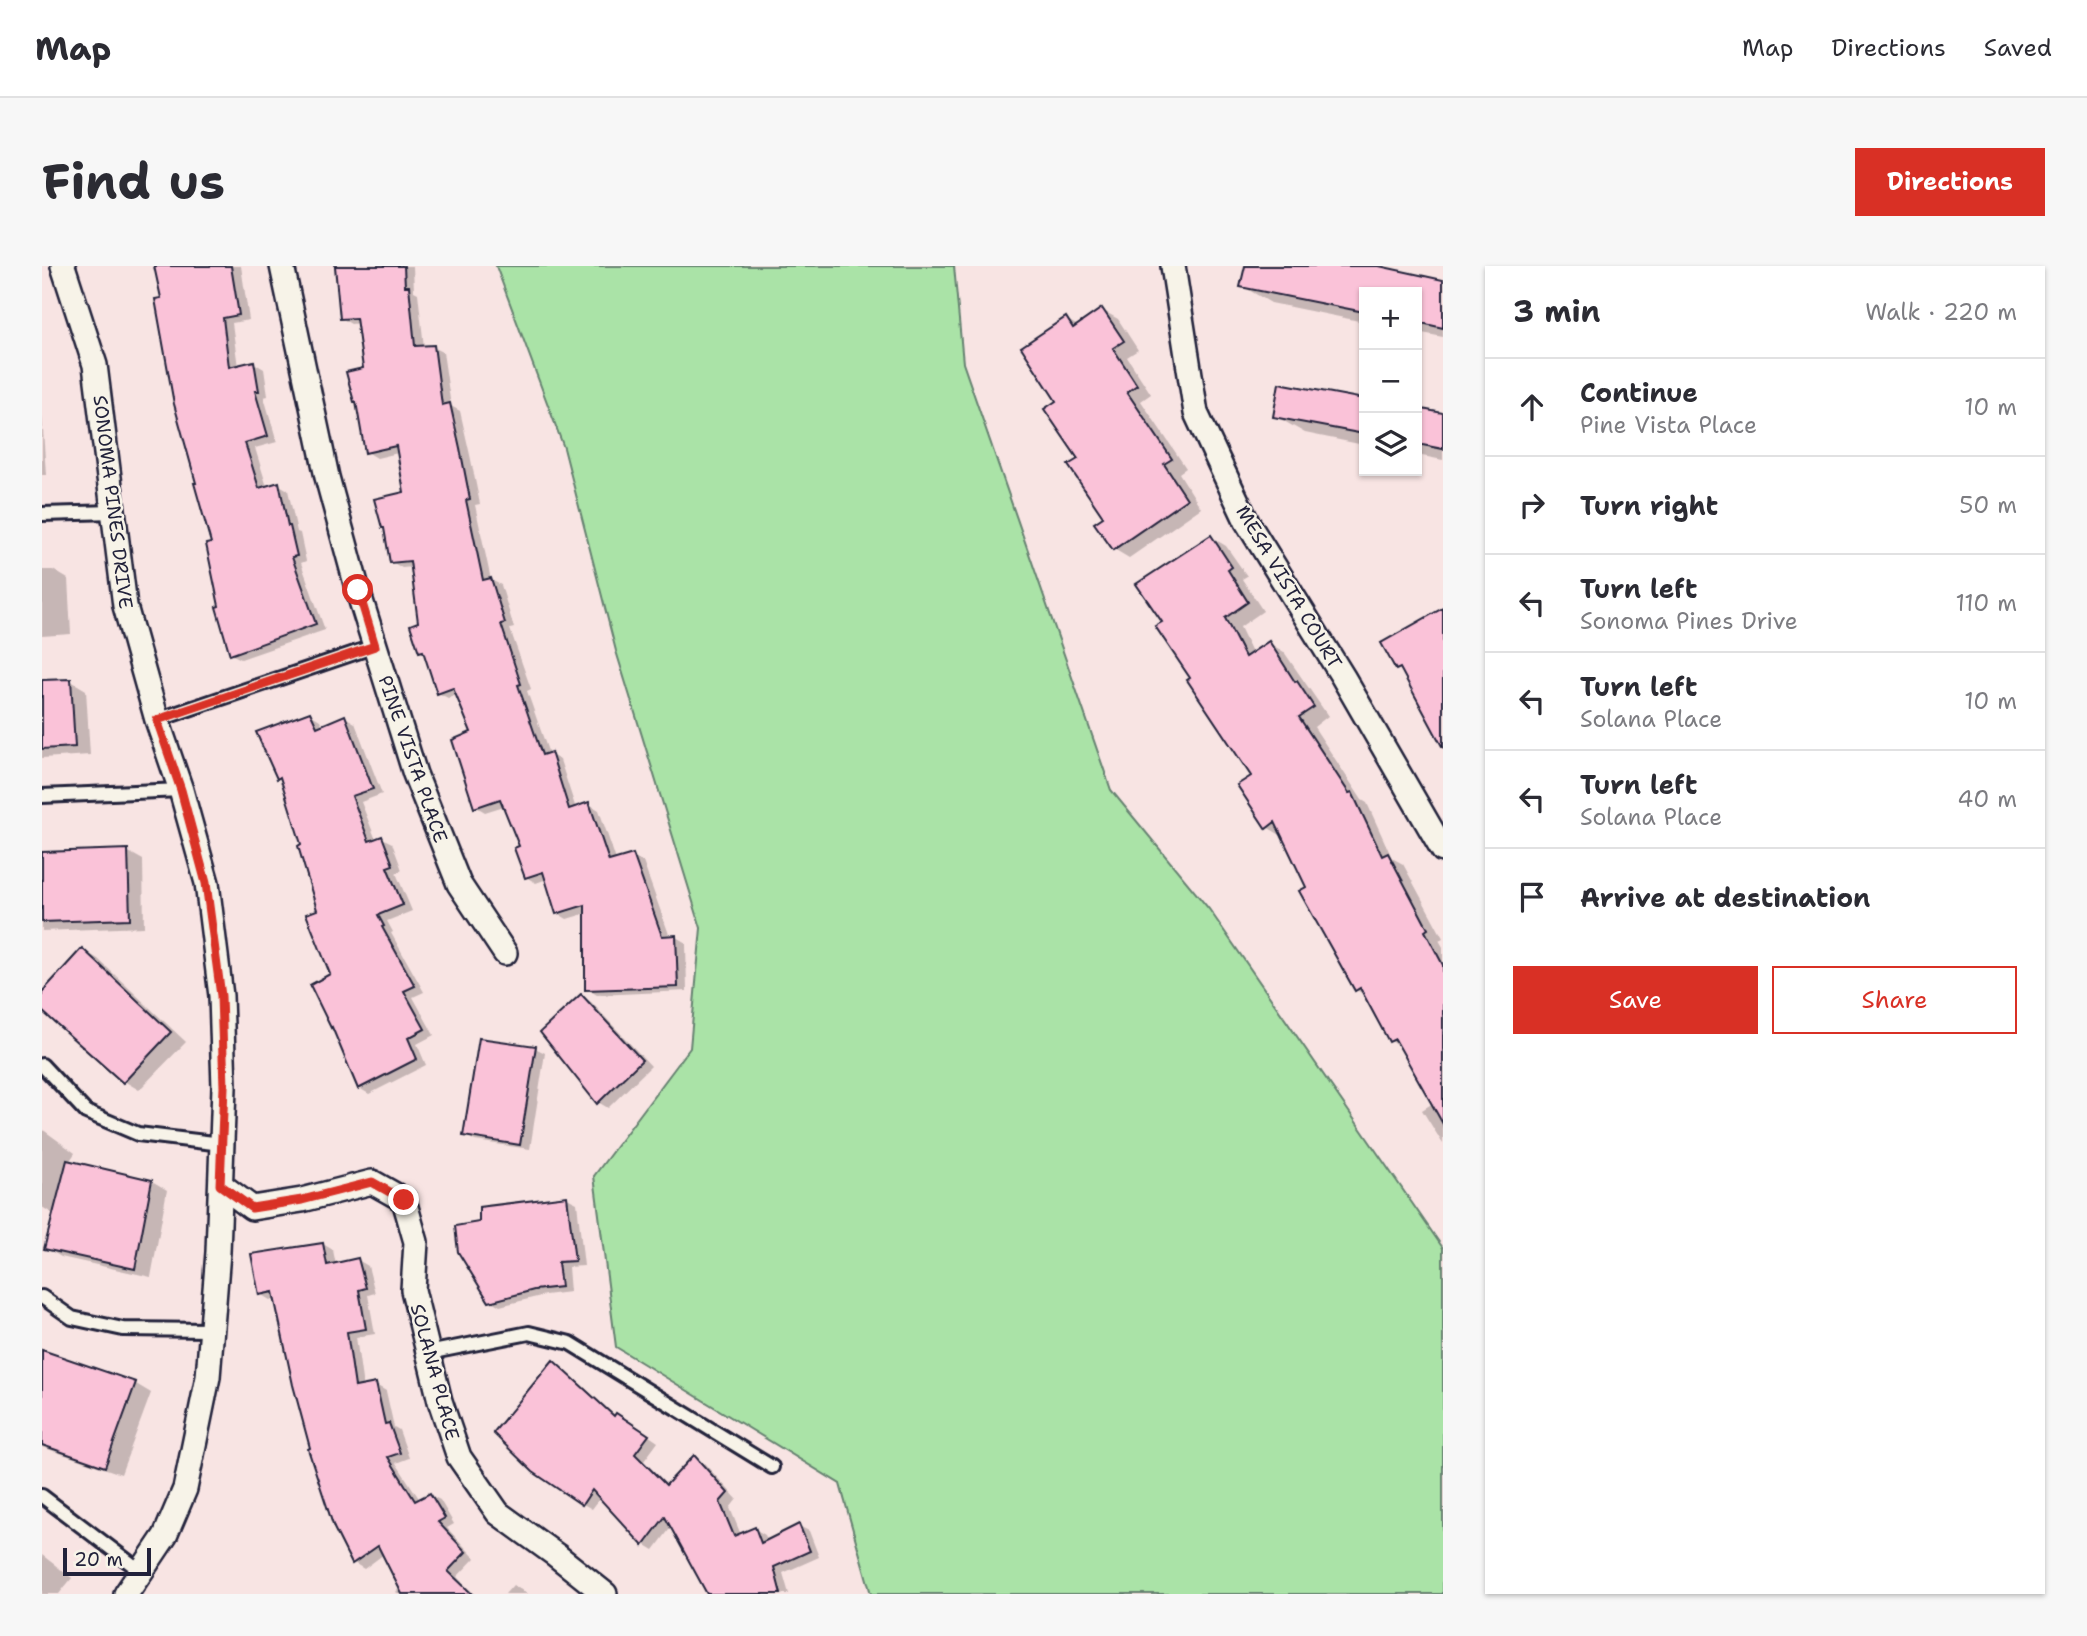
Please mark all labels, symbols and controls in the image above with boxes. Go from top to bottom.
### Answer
text: Map [35,26,111,71]
text: Map [1742,32,1793,64]
text: Directions [1831,32,1946,64]
text: Saved [1984,32,2052,64]
button: Directions [1855,148,2045,216]
text: Find us [42,149,225,215]
map controls [1359,287,1422,476]
button: + [1359,287,1422,350]
text: 3 min [1513,291,1600,332]
text: Walk · 220 m [1865,297,2017,327]
button: − [1359,350,1422,413]
text: Continue [1580,375,1698,410]
icon: ahead [1513,388,1551,426]
text: 10 m [1964,392,2017,422]
street label: SONOMA PINES DRIVE [87,394,139,610]
text: Pine Vista Place [1580,410,1757,440]
button: layers [1359,413,1422,476]
icon: right [1513,486,1551,524]
text: Turn right [1580,488,1718,523]
text: 50 m [1959,490,2017,520]
street label: MESA VISTA COURT [1230,501,1348,673]
text: Turn left [1580,571,1697,606]
route start [342,574,373,605]
icon: left [1513,584,1551,622]
text: 110 m [1955,588,2017,618]
text: Sonoma Pines Drive [1580,606,1798,636]
text: Turn left [1580,669,1697,704]
street label: PINE VISTA PLACE [373,672,453,846]
icon: left [1513,682,1551,720]
text: 10 m [1964,686,2017,716]
text: Solana Place [1580,704,1722,734]
text: Turn left [1580,767,1697,802]
icon: left [1513,780,1551,818]
text: 40 m [1957,784,2017,814]
text: Solana Place [1580,802,1722,832]
icon: arrive [1513,878,1551,916]
text: Arrive at destination [1580,880,1870,915]
button: Save [1513,966,1758,1034]
button: Share [1772,966,2017,1034]
route end [388,1184,419,1215]
street label: SOLANA PLACE [405,1301,465,1443]
scale bar [63,1545,150,1577]
text: 20 m [74,1547,123,1572]

